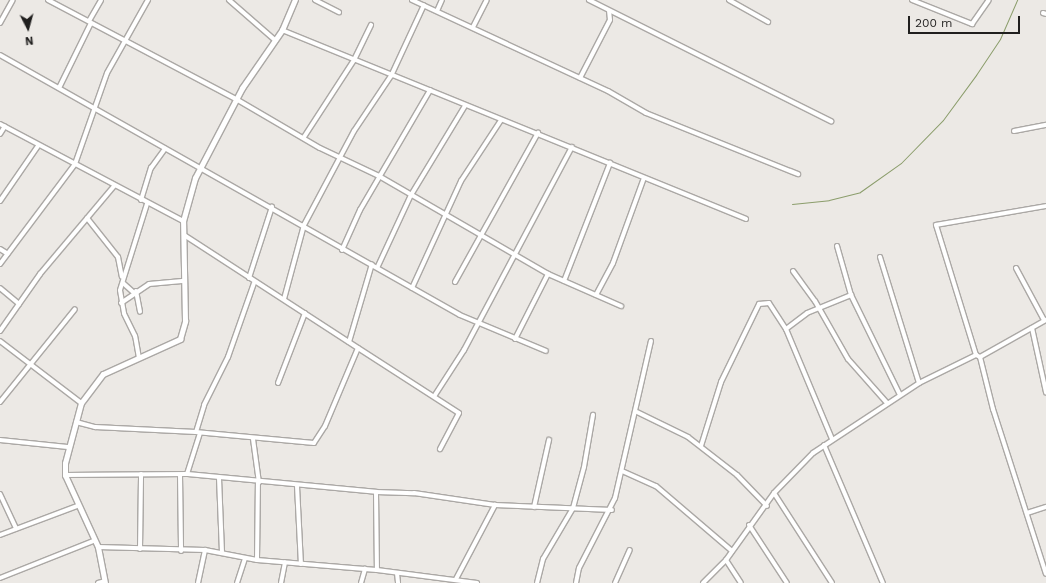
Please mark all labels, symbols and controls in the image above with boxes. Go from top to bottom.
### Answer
north arrow [8,8,48,48]
scale bar [910,8,1022,34]
text: 200 m [915,16,952,30]
text: N [25,34,34,47]

